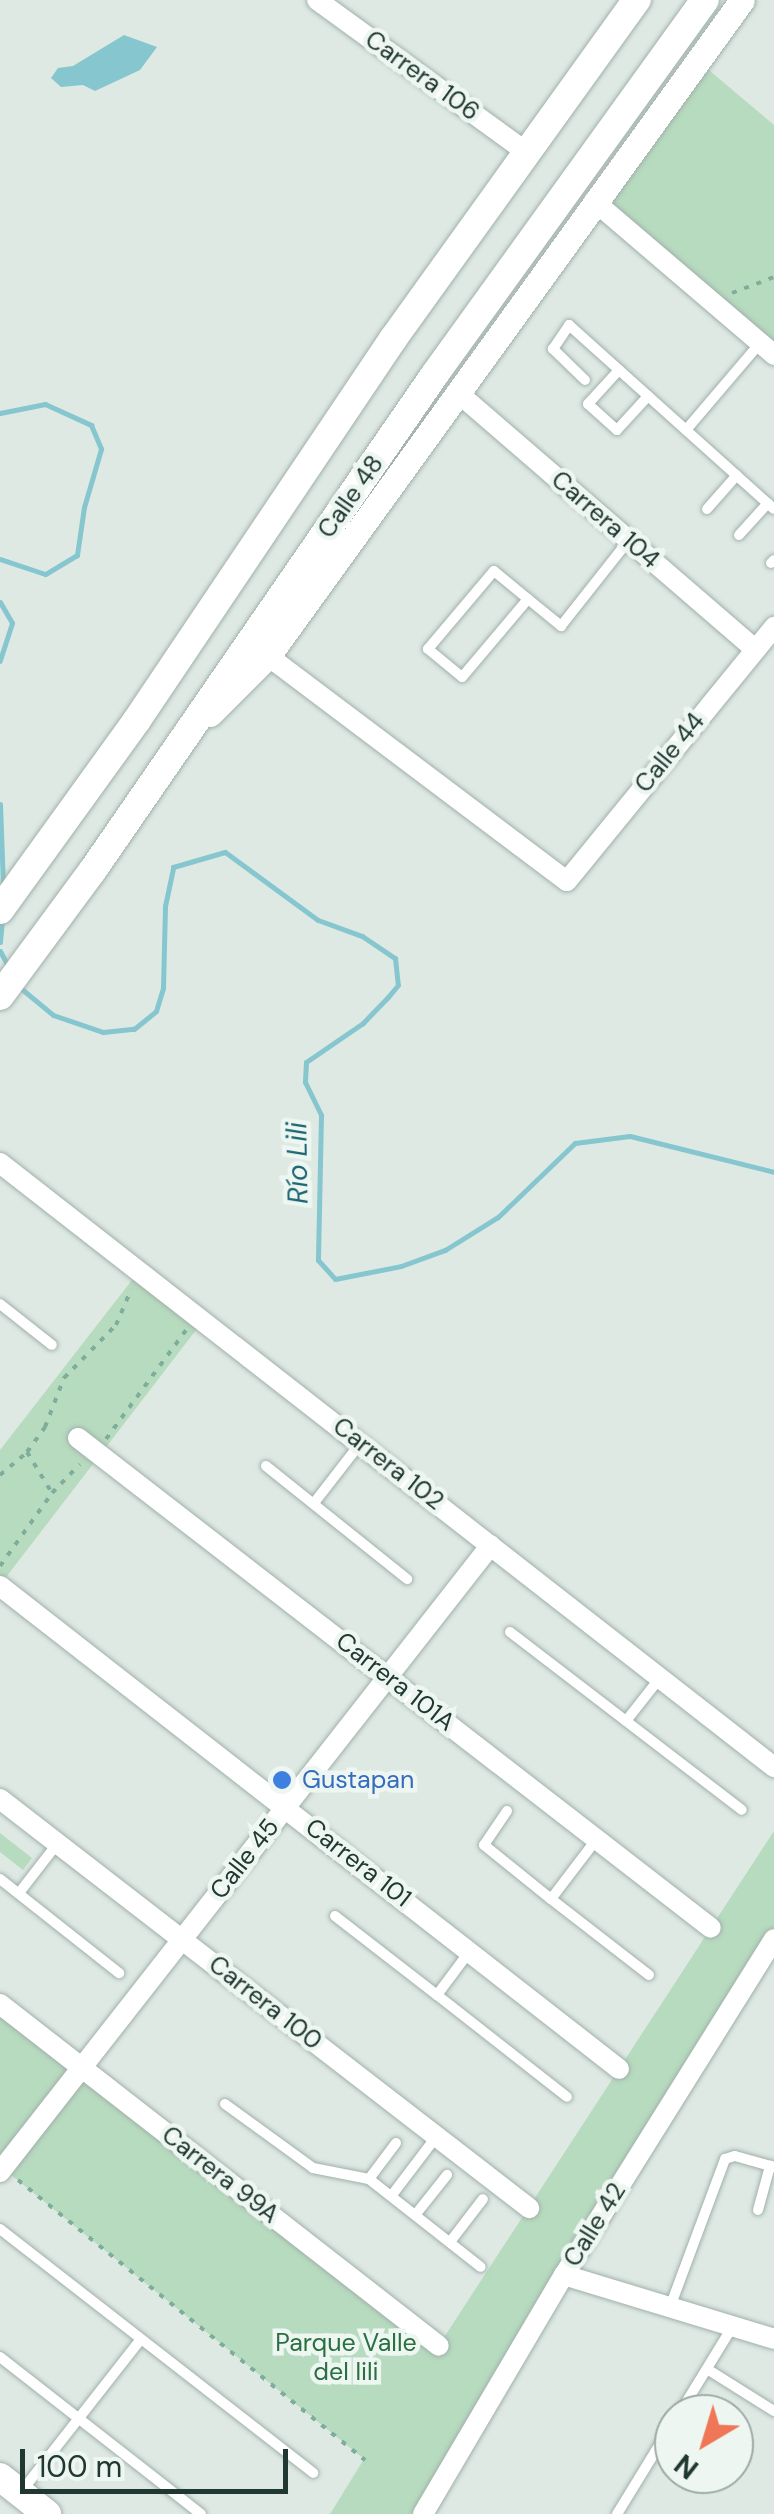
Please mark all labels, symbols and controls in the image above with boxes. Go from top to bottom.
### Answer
street label: Carrera 106 [359,25,485,127]
street label: Calle 48 [312,450,390,544]
street label: Carrera 104 [545,465,665,575]
street label: Calle 44 [629,707,711,799]
water label: Río Lili [280,1122,316,1204]
street label: Carrera 102 [327,1411,449,1517]
street label: Carrera 101A [330,1626,460,1738]
place label: Gustapan [302,1765,414,1795]
marker: Gustapan [271,1769,293,1791]
street label: Carrera 101 [299,1812,417,1914]
street label: Calle 45 [204,1813,286,1905]
street label: Carrera 100 [202,1950,328,2056]
street label: Carrera 99A [156,2120,284,2230]
street label: Calle 42 [558,2178,632,2272]
park label: Parque Valle del lili [275,2329,417,2388]
north arrow [654,2394,754,2494]
scale bar [25,2429,292,2491]
text: N [667,2446,706,2487]
text: 100 m [37,2447,122,2486]

